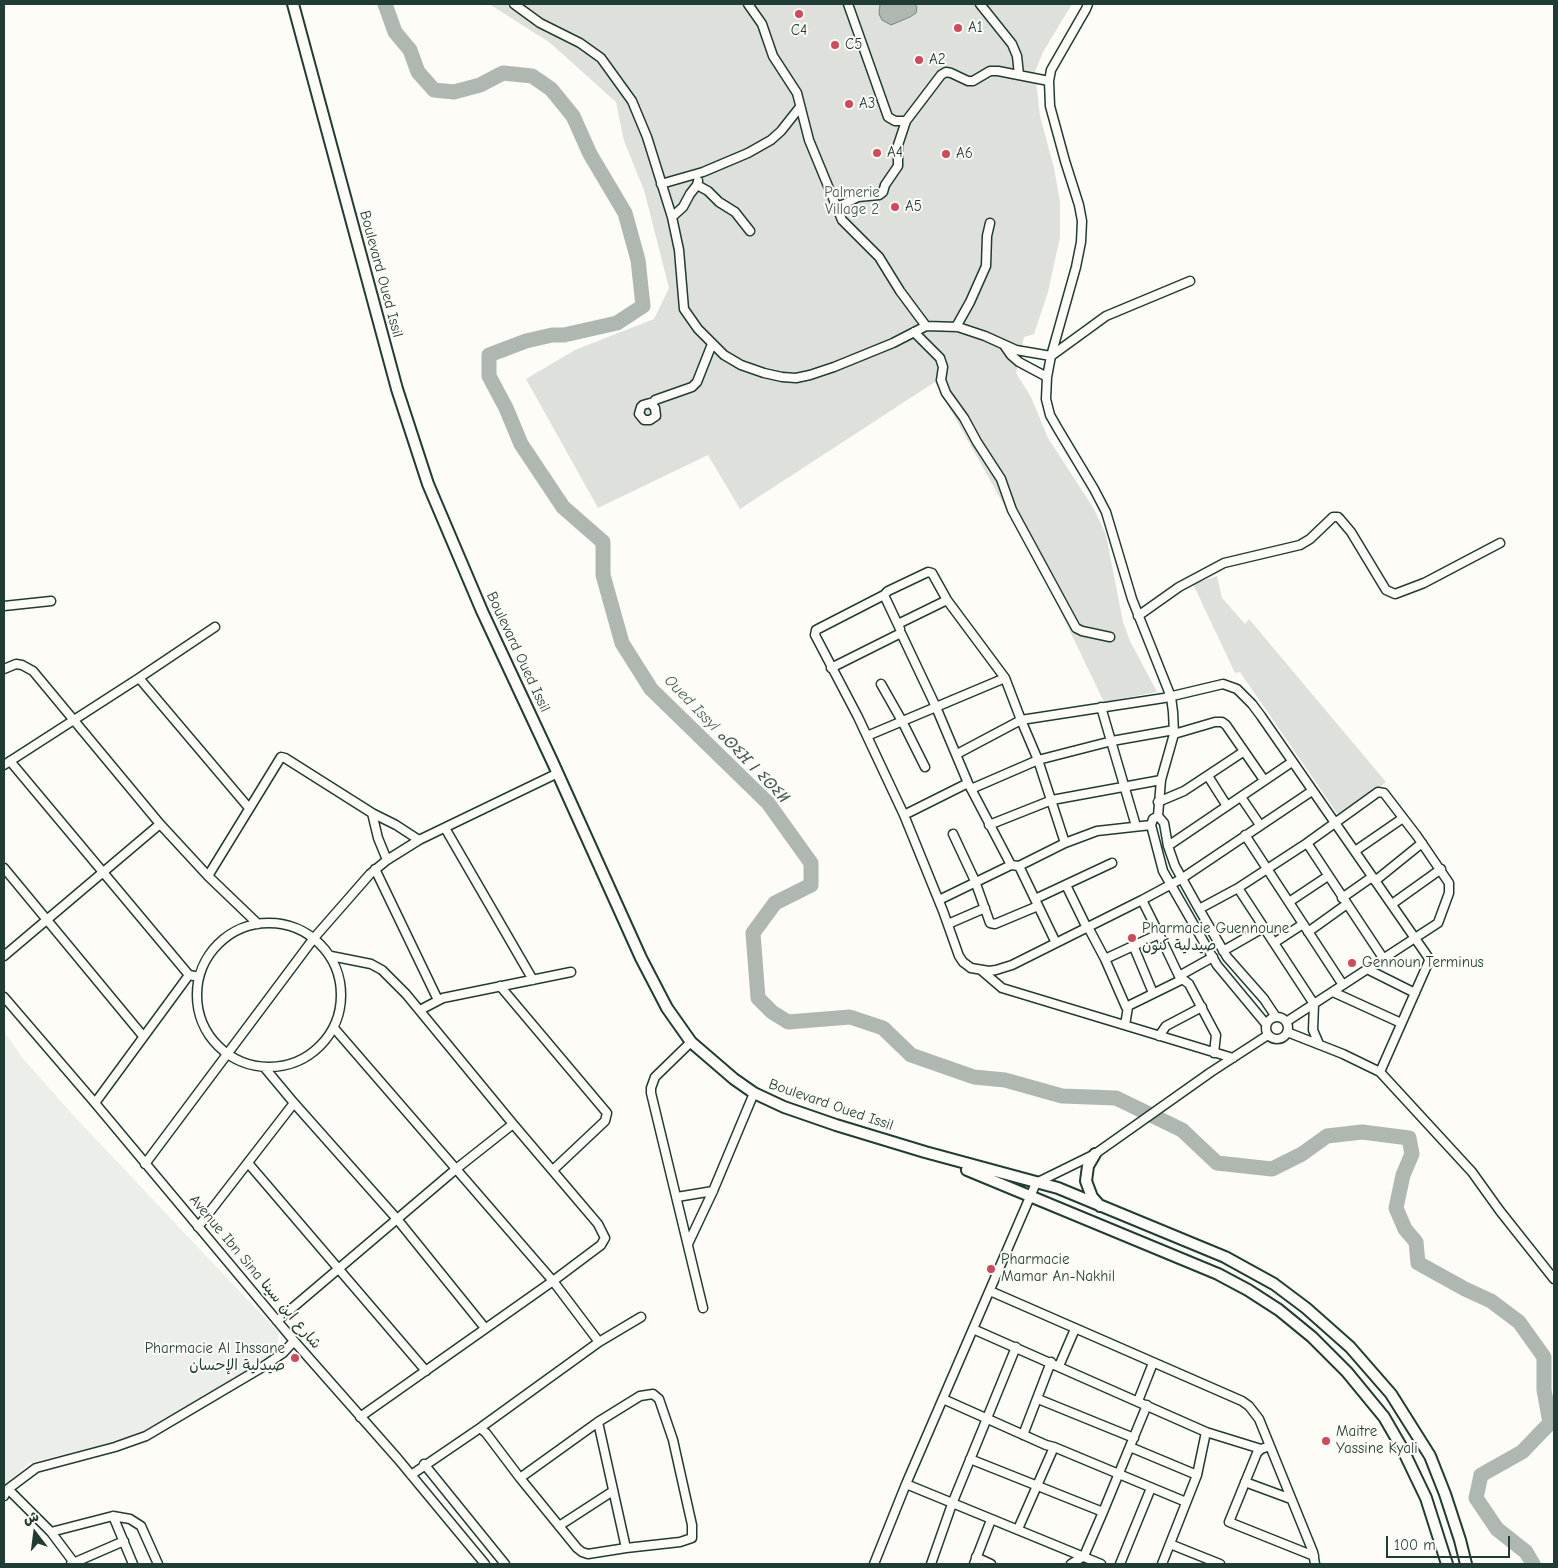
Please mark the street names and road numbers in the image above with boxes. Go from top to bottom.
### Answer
street label: Boulevard Oued Issil [355,209,407,339]
street label: Boulevard Oued Issil [482,589,554,715]
street label: Boulevard Oued Issil [766,1075,896,1135]
street label: Avenue Ibn Sina شارع ابن سينا [185,1191,325,1353]

